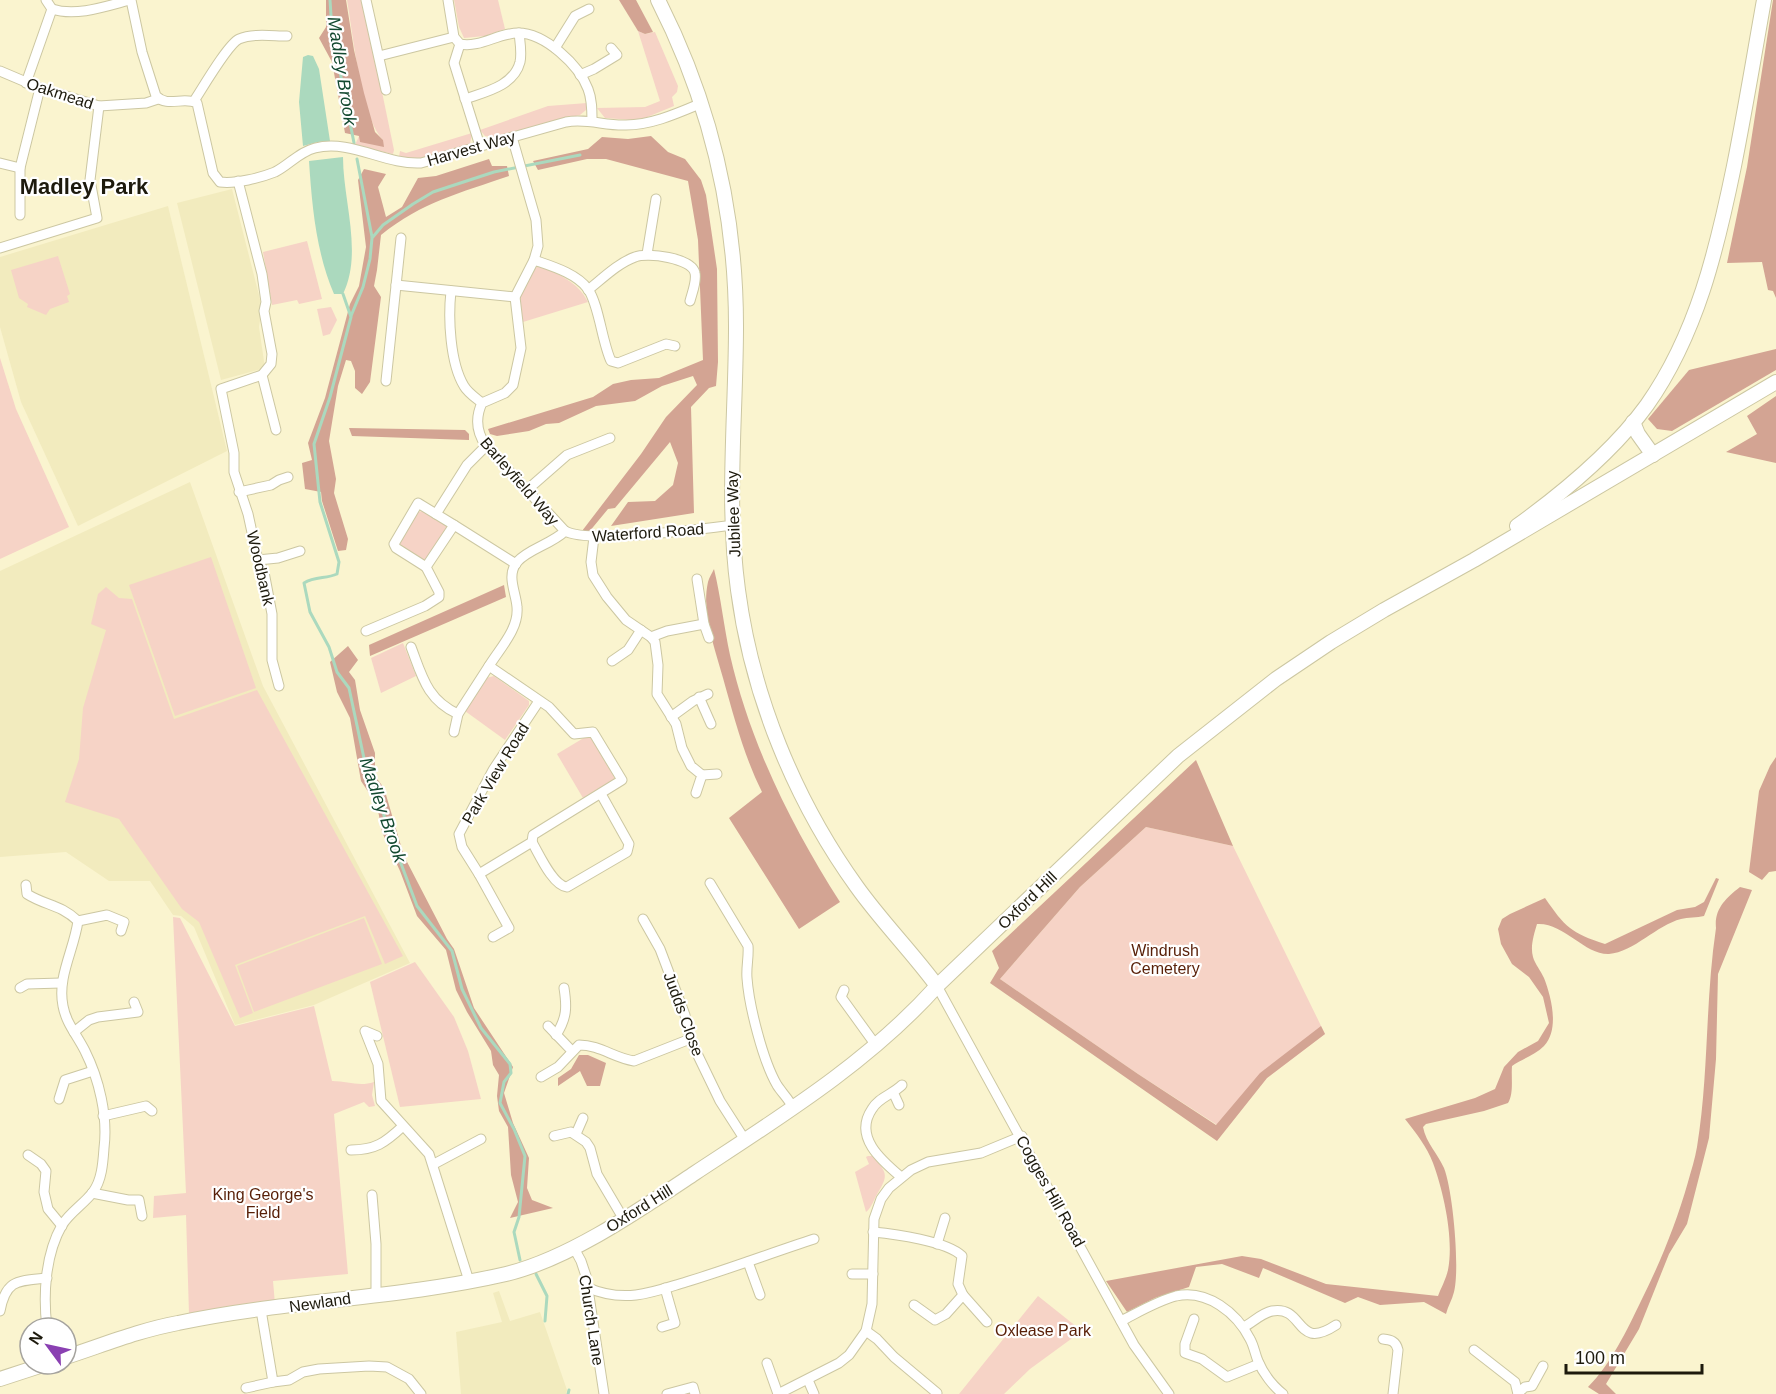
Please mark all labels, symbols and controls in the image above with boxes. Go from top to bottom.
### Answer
water label: Madley Brook [324,15,361,128]
street label: Oakmead [24,75,95,112]
street label: Harvest Way [425,128,517,169]
district label: Madley Park [20,174,149,199]
street label: Barleyfield Way [477,434,562,529]
street label: Jubilee Way [723,470,744,558]
street label: Waterford Road [591,520,705,545]
street label: Woodbank [244,529,278,608]
street label: Park View Road [459,720,532,827]
water label: Madley Brook [356,755,411,866]
street label: Oxford Hill [995,868,1060,932]
park label: Windrush Cemetery [1130,942,1200,977]
street label: Judds Close [660,970,707,1059]
street label: Cogges Hill Road [1013,1133,1088,1250]
street label: Oxford Hill [603,1181,675,1235]
park label: King George's Field [213,1186,313,1221]
street label: Church Lane [576,1274,607,1367]
street label: Newland [288,1290,352,1315]
north arrow [18,1316,78,1376]
park label: Oxlease Park [995,1322,1092,1339]
text: N [26,1329,46,1348]
scale bar [1566,1337,1702,1375]
text: 100 m [1575,1348,1625,1368]

